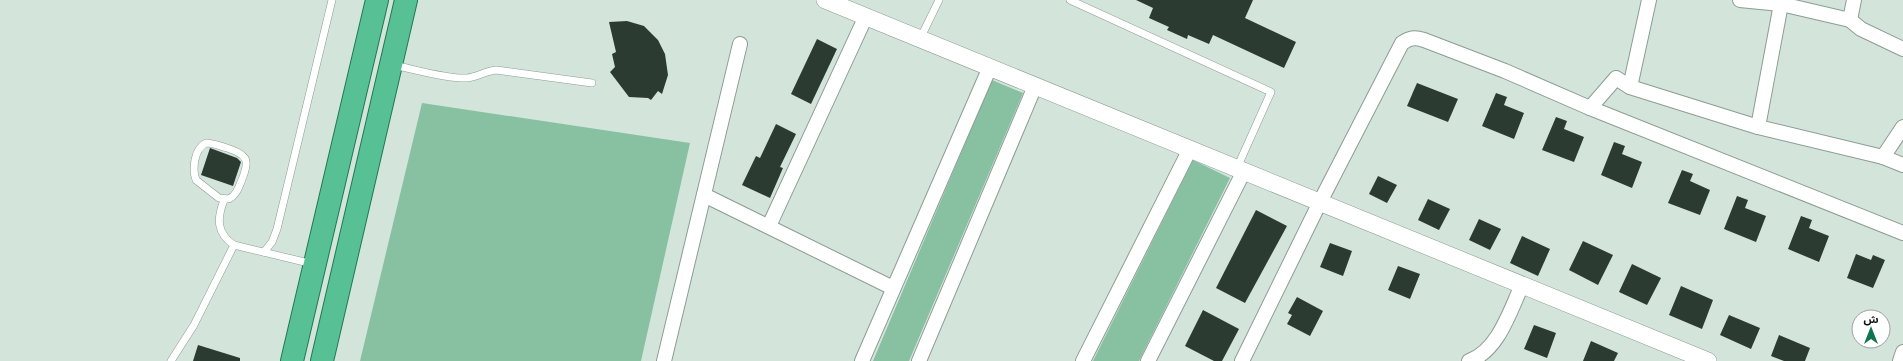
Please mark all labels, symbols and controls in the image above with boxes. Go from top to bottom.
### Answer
north arrow [1851,309,1891,349]
text: ش [1863,312,1879,327]

